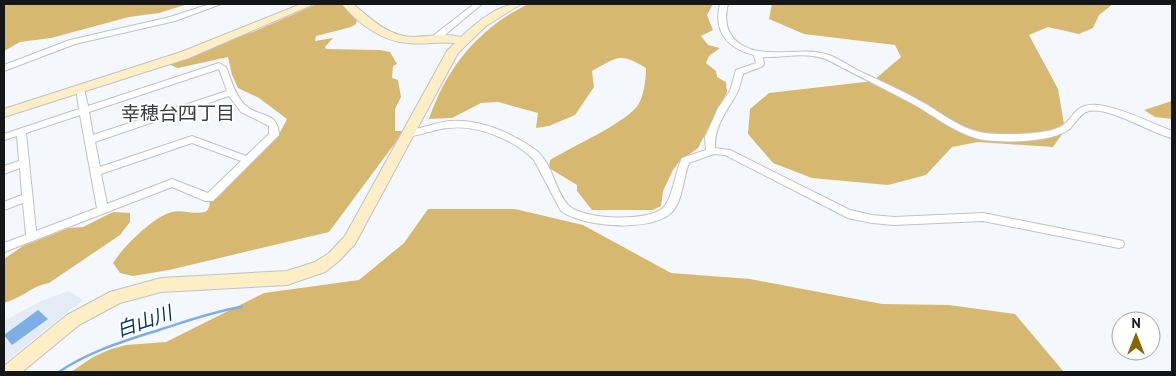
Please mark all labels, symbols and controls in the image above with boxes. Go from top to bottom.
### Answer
district label: 幸穂台四丁目 [121,101,235,125]
water label: 白山川 [113,300,177,342]
north arrow [1111,311,1161,361]
text: N [1131,314,1141,332]

